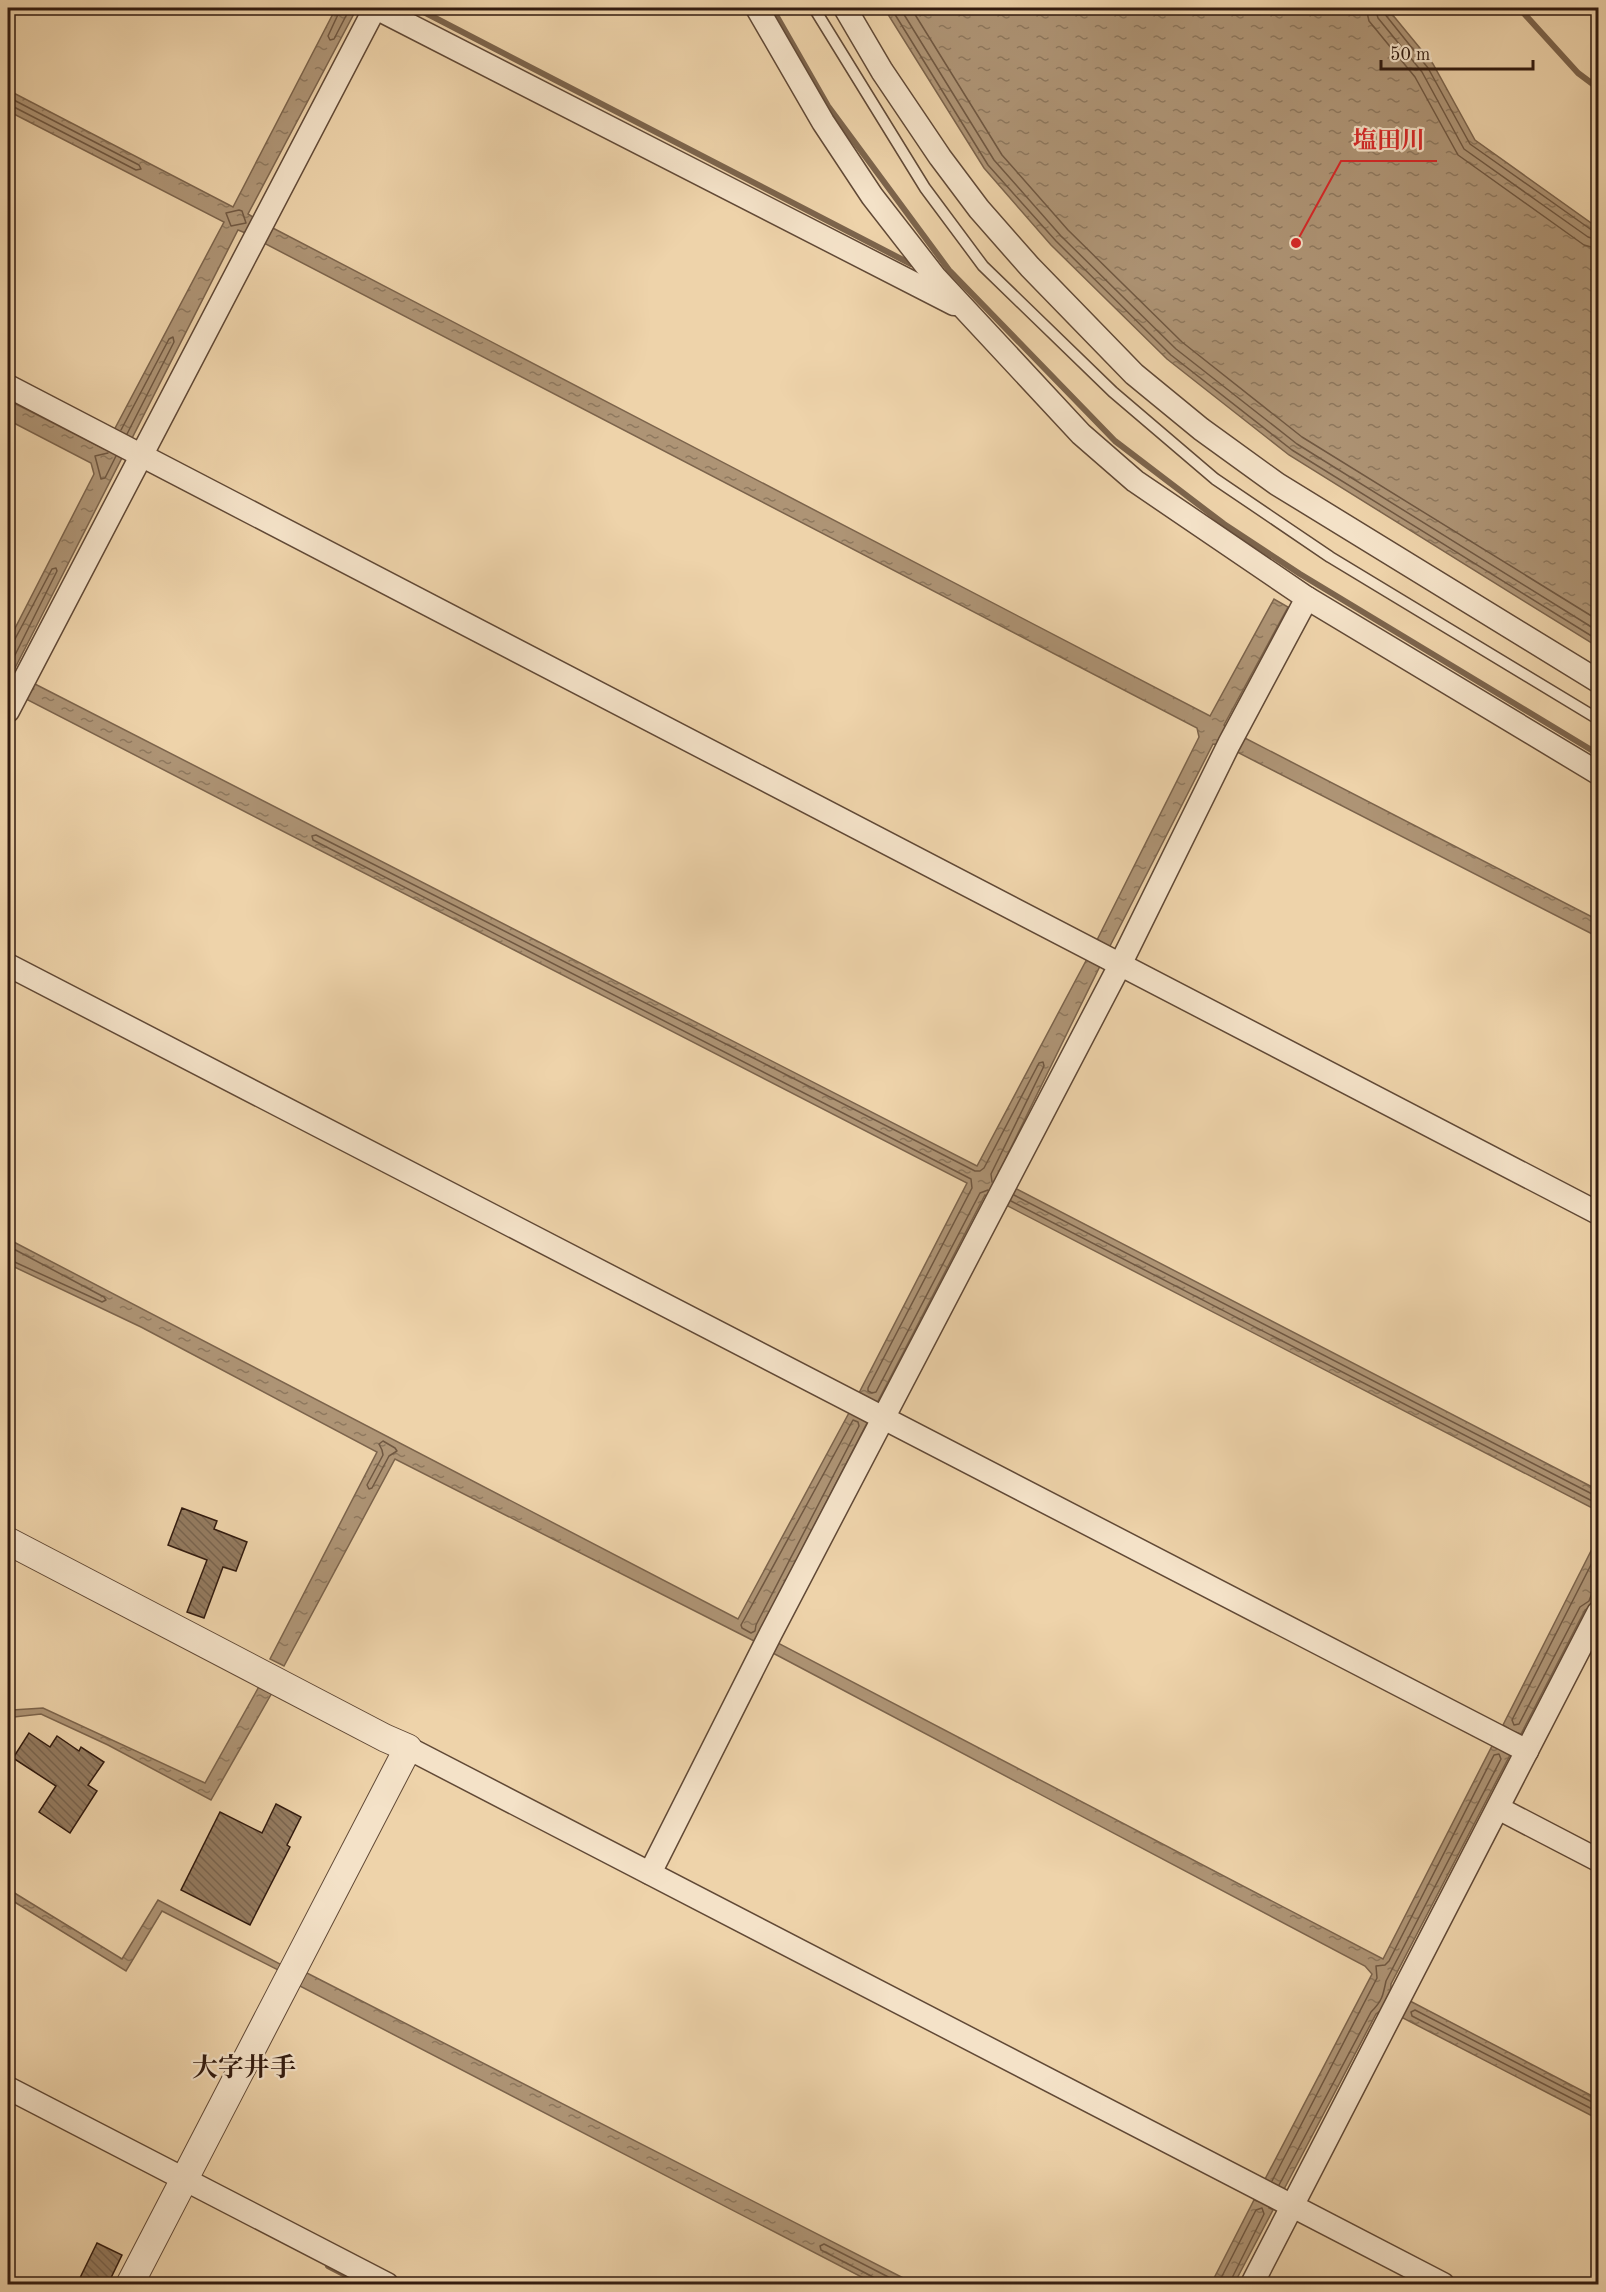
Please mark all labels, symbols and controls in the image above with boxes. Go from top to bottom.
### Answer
scale bar [1381,33,1532,71]
text: 50 m [1390,46,1430,64]
callout: 塩田川 [1341,119,1437,161]
text: 塩田川 [1353,127,1425,154]
district label: 大字井手 [192,2053,296,2082]

